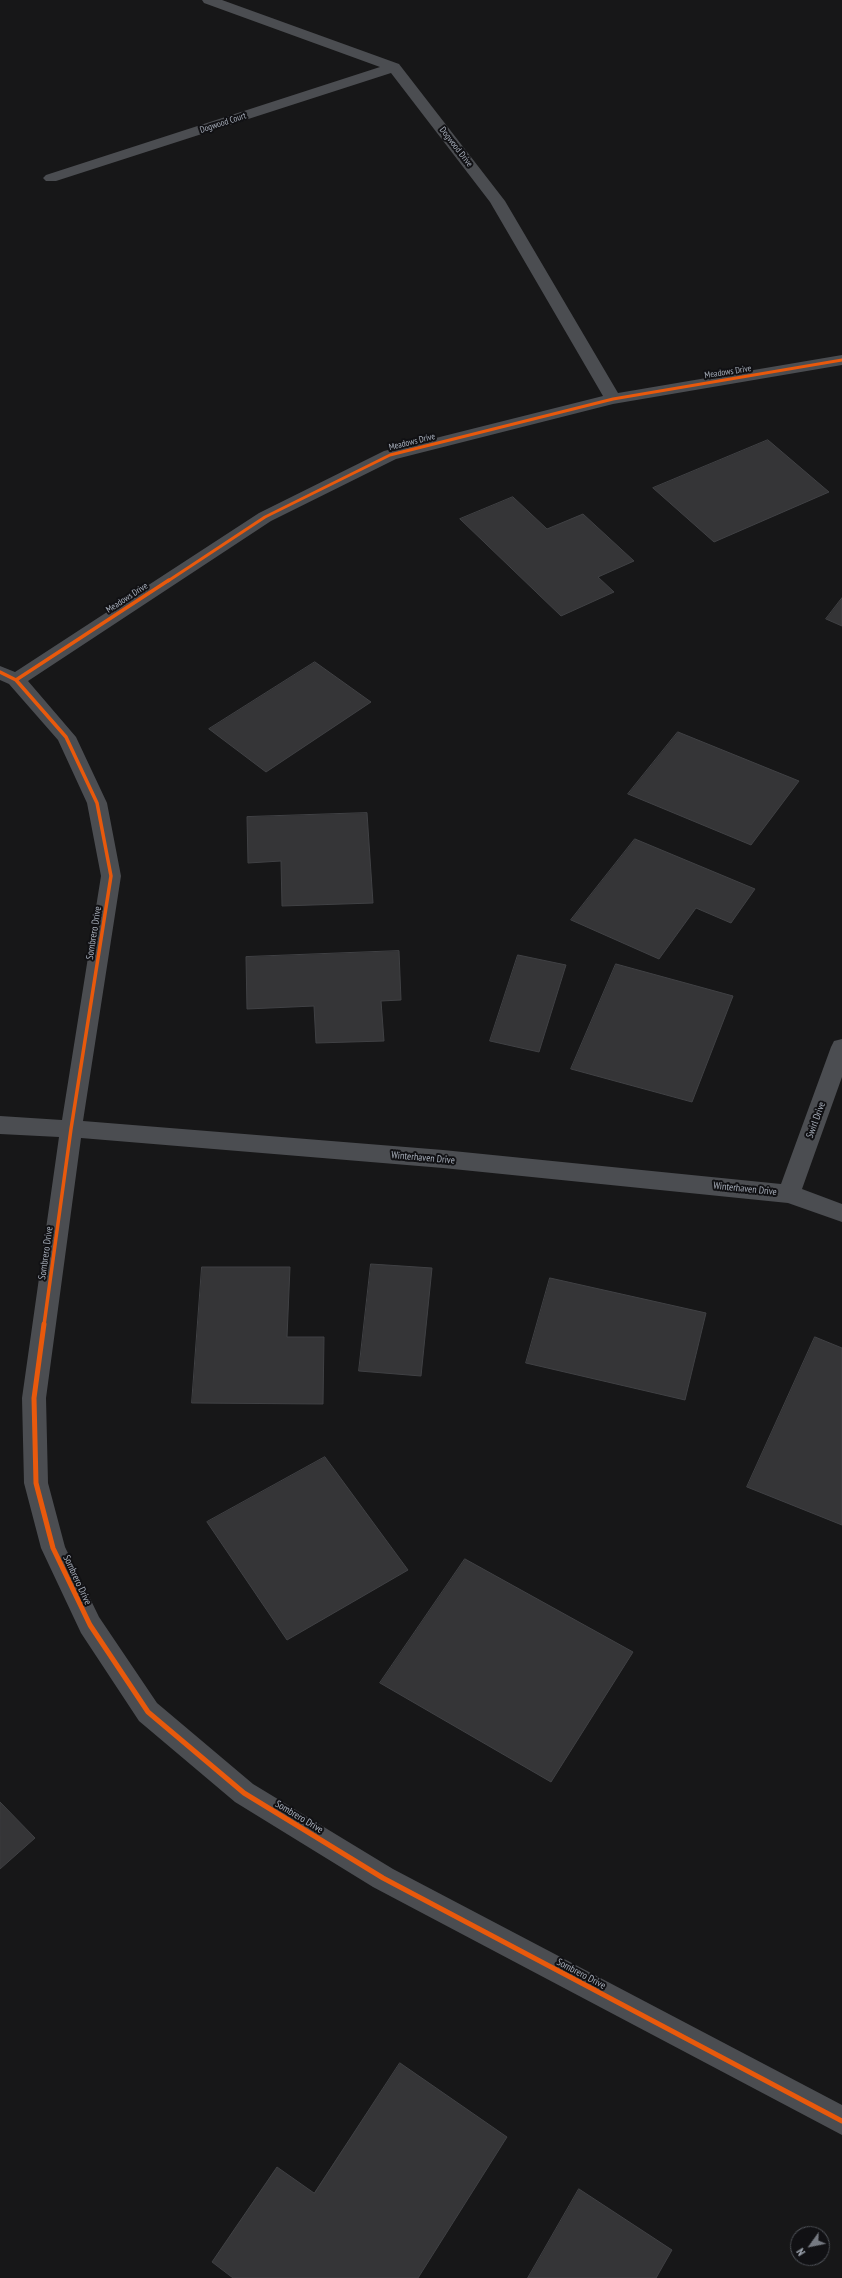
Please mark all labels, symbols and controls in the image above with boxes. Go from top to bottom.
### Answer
street label: Dogwood Court [198,110,248,136]
street label: Dogwood Drive [437,125,475,169]
street label: Meadows Drive [704,363,752,381]
street label: Meadows Drive [388,431,436,453]
street label: Meadows Drive [104,581,150,615]
street label: Sombrero Drive [84,906,104,960]
street label: Swirl Drive [804,1100,828,1140]
street label: Winterhaven Drive [391,1149,455,1167]
street label: Winterhaven Drive [713,1180,777,1198]
street label: Sombrero Drive [36,1226,56,1280]
street label: Sombrero Drive [60,1553,94,1607]
street label: Sombrero Drive [273,1798,325,1836]
street label: Sombrero Drive [554,1956,608,1992]
north arrow [790,2226,830,2266]
text: N [793,2246,808,2258]

